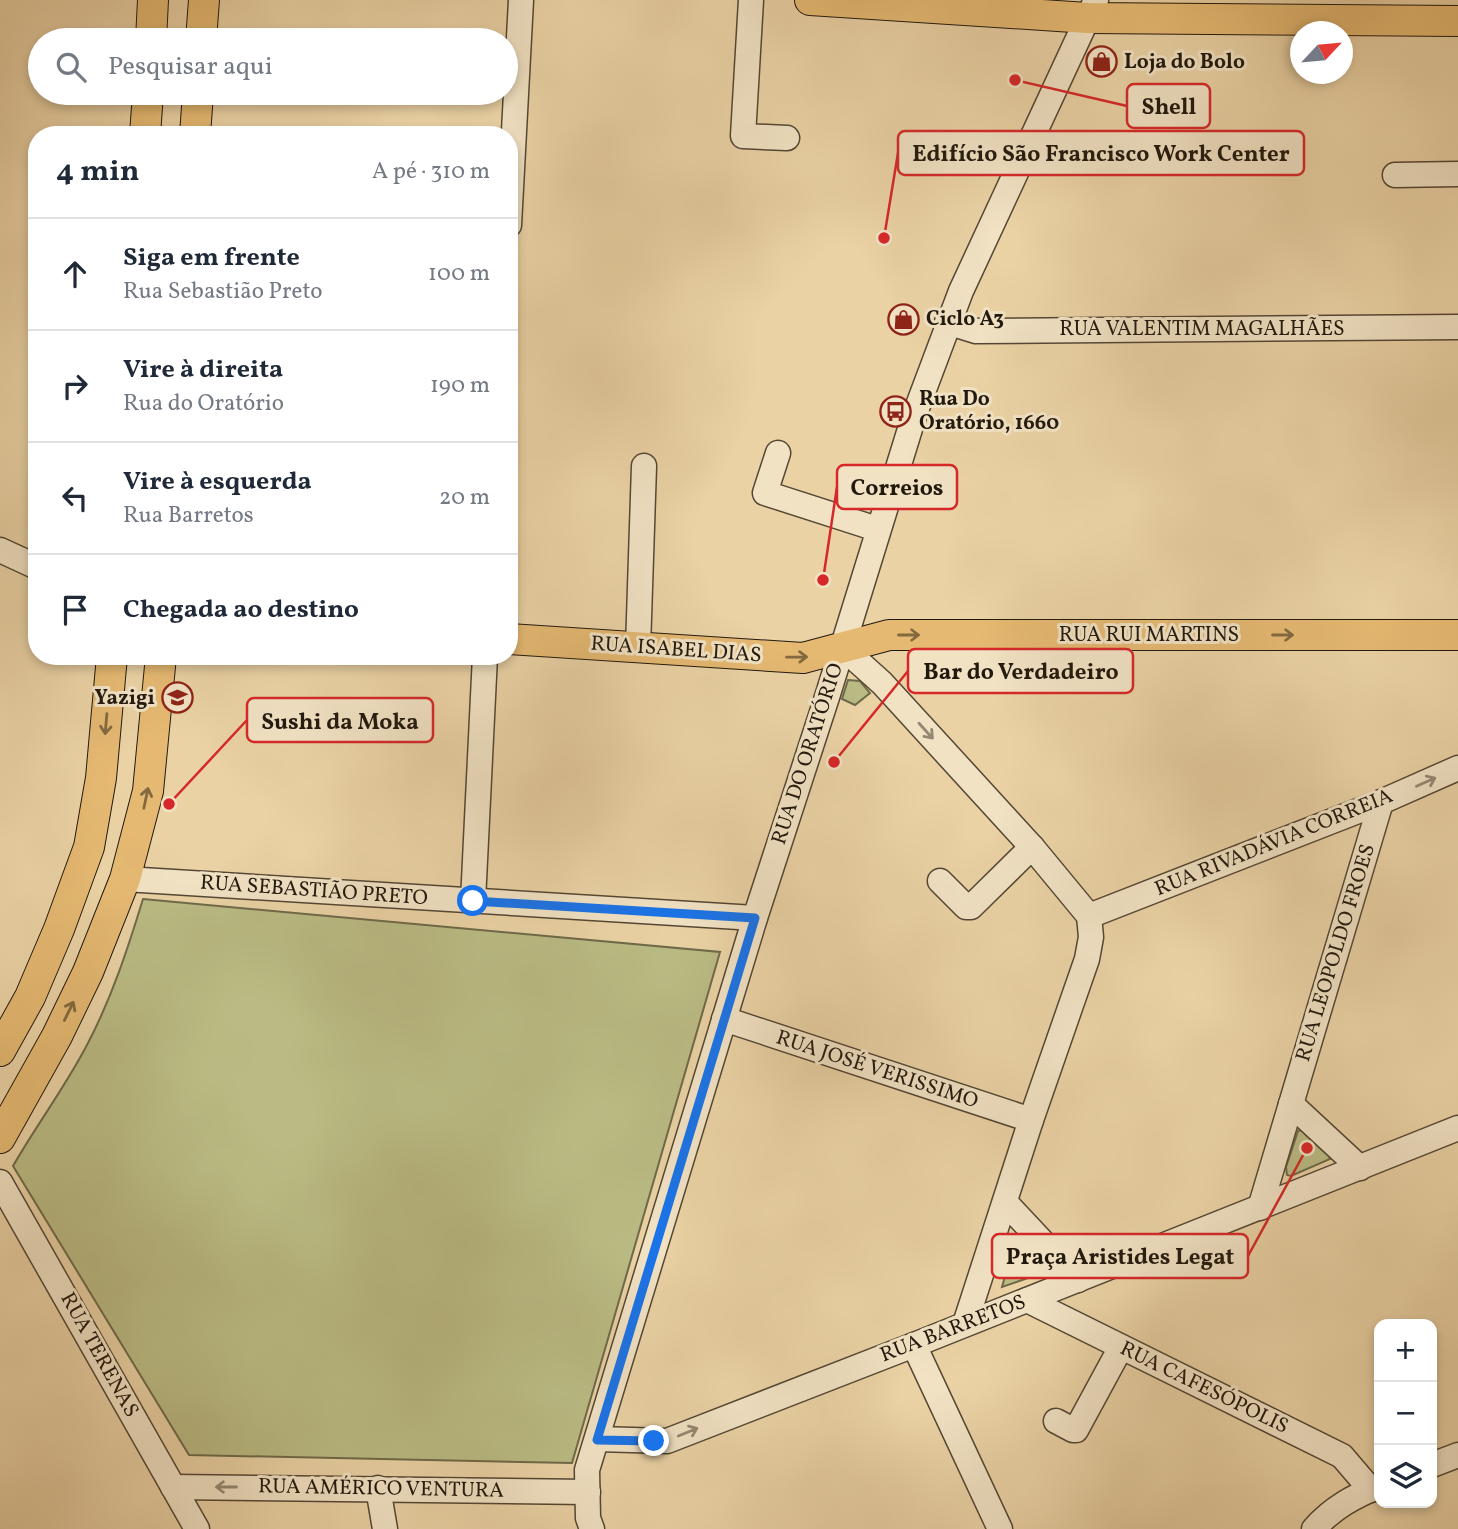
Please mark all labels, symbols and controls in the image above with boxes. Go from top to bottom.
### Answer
north arrow [1290,21,1353,84]
search box [28,28,518,105]
shop icon: Loja do Bolo [1084,45,1118,79]
icon: search [52,48,90,86]
place label: Loja do Bolo [1124,48,1245,77]
text: Pesquisar aqui [108,49,273,85]
callout: Shell [1127,84,1210,128]
text: Shell [1142,92,1197,124]
callout: Edifício São Francisco Work Center [898,131,1304,175]
text: Edifício São Francisco Work Center [912,139,1290,171]
text: 4 min [56,151,140,193]
text: A pé · 310 m [372,156,490,188]
text: Siga em frente [123,240,300,276]
icon: ahead [56,255,94,293]
text: 100 m [428,258,490,290]
text: Rua Sebastião Preto [123,276,323,308]
shop icon: Ciclo A3 [886,302,920,336]
place label: Ciclo A3 [926,305,1004,334]
street label: RUA VALENTIM MAGALHÃES [1059,315,1345,344]
text: Vire à direita [123,352,283,388]
icon: right [56,367,94,405]
text: 190 m [430,370,490,402]
place label: Rua Do Oratório, 1660 [919,385,1059,438]
text: Rua do Oratório [123,388,284,420]
bus stop icon: Rua Do Oratório, 1660 [879,394,913,428]
text: Vire à esquerda [123,464,312,500]
callout: Correios [837,465,957,509]
text: Correios [851,473,943,505]
icon: left [56,479,94,517]
text: 20 m [439,482,490,514]
text: Rua Barretos [123,500,254,532]
icon: arrive [56,591,94,629]
text: Chegada ao destino [123,592,359,628]
street label: RUA RUI MARTINS [1059,621,1239,650]
one-way arrow [897,628,920,642]
one-way arrow [1272,628,1295,642]
street label: RUA ISABEL DIAS [590,630,762,670]
callout: Bar do Verdadeiro [908,649,1133,693]
one-way arrow [785,650,808,664]
text: Bar do Verdadeiro [923,657,1119,689]
street label: RUA DO ORATÓRIO [765,660,851,848]
school or university icon: Yazigi [161,681,195,715]
place label: Yazigi [95,684,155,713]
callout: Sushi da Moka [247,698,433,742]
text: Sushi da Moka [261,707,419,739]
one-way arrow [99,712,112,735]
one-way arrow [918,721,934,739]
one-way arrow [1414,775,1436,788]
street label: RUA RIVADÁVIA CORREIA [1151,782,1398,904]
one-way arrow [139,787,153,810]
street label: RUA LEOPOLDO FROES [1289,841,1383,1065]
street label: RUA SEBASTIÃO PRETO [199,869,429,913]
route start [457,885,488,916]
one-way arrow [63,1001,77,1022]
street label: RUA JOSÉ VERISSIMO [772,1024,982,1116]
callout: Praça Aristides Legat [992,1234,1248,1278]
text: Praça Aristides Legat [1006,1242,1234,1274]
street label: RUA TERENAS [53,1287,145,1423]
street label: RUA BARRETOS [876,1288,1030,1370]
map controls [1374,1319,1437,1508]
button: + [1374,1319,1437,1382]
street label: RUA CAFESÓPOLIS [1115,1335,1293,1441]
button: − [1374,1382,1437,1445]
route end [638,1425,669,1456]
one-way arrow [677,1425,699,1438]
button: layers [1374,1445,1437,1508]
street label: RUA AMÉRICO VENTURA [258,1472,504,1506]
one-way arrow [214,1480,237,1494]

